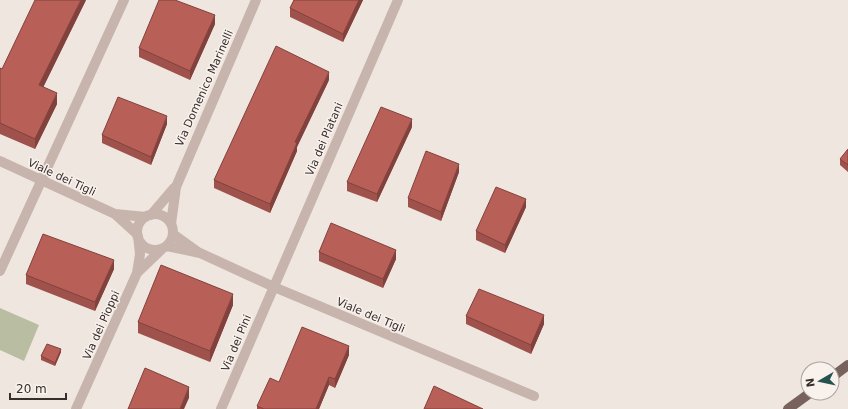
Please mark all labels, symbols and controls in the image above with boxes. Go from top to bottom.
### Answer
street label: Via Domenico Marinelli [173,28,236,149]
street label: Via dei Platani [303,101,346,178]
street label: Viale dei Tigli [26,156,98,199]
street label: Via dei Pioppi [80,289,122,362]
street label: Viale dei Tigli [335,295,407,336]
street label: Via dei Pini [219,313,254,374]
north arrow [800,361,840,401]
scale bar [10,375,66,401]
text: N [803,377,818,388]
text: 20 m [16,382,47,396]

